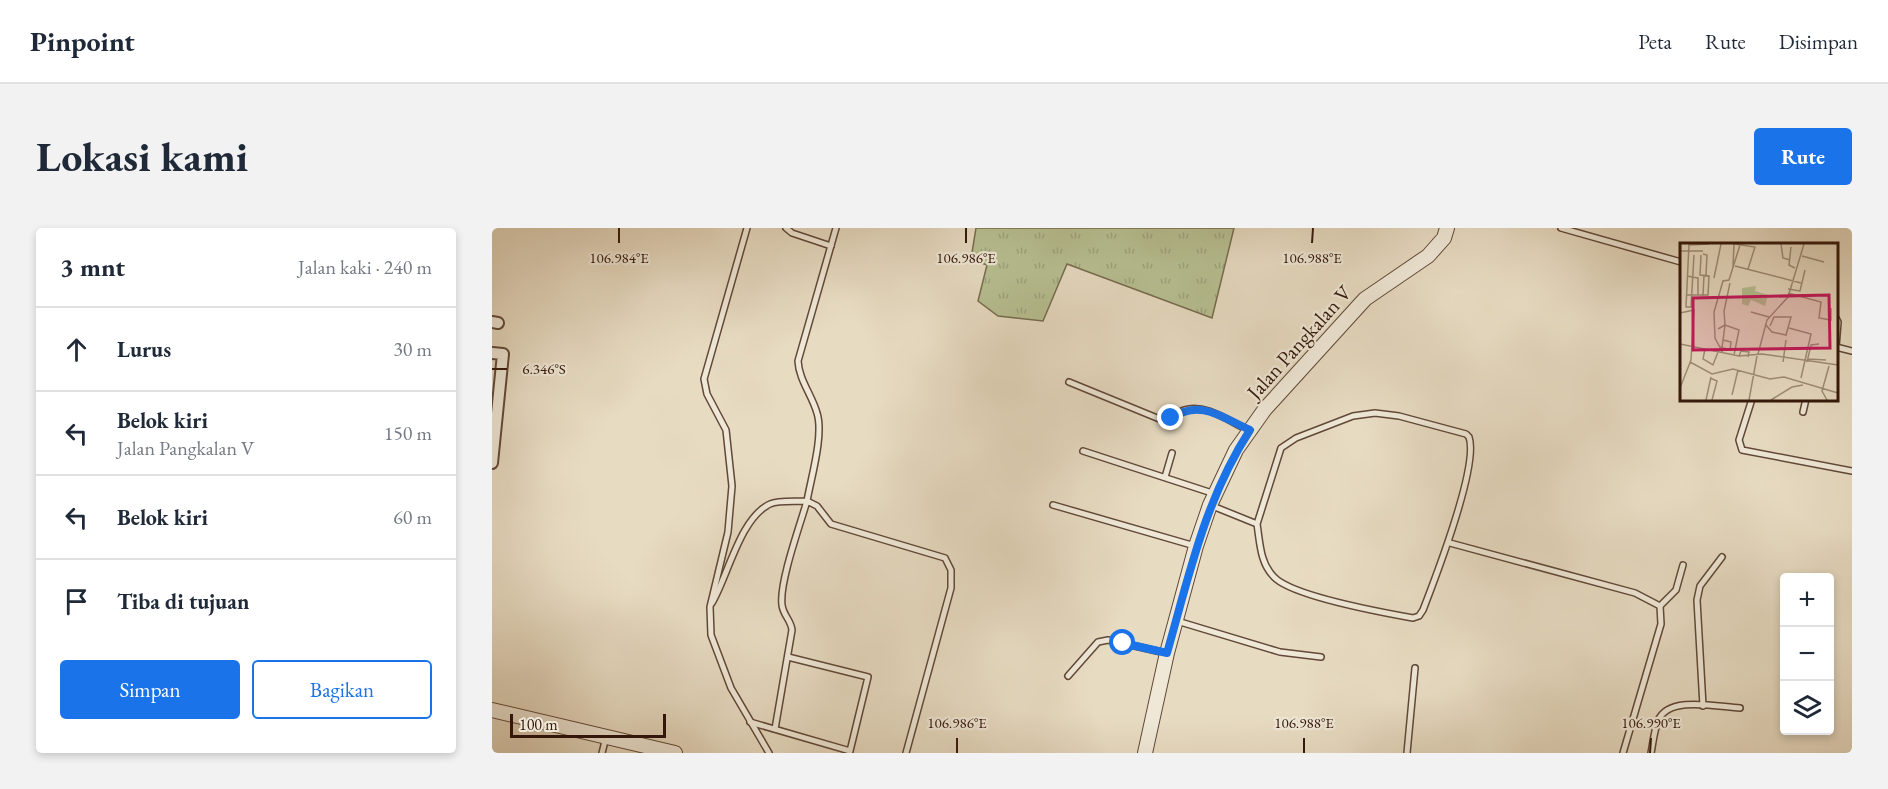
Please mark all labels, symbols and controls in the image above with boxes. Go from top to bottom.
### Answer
text: Pinpoint [30,23,135,59]
text: Peta [1638,28,1672,55]
text: Rute [1705,28,1746,55]
text: Disimpan [1779,28,1858,55]
button: Rute [1754,128,1852,185]
text: Lokasi kami [36,129,248,184]
inset map [1680,243,1837,400]
text: 106.984°E [589,248,649,267]
text: 106.986°E [936,248,996,267]
text: 106.988°E [1282,248,1342,267]
text: 3 mnt [60,250,125,284]
text: Jalan kaki · 240 m [298,254,432,280]
street label: Jalan Pangkalan V [1239,279,1358,406]
icon: ahead [60,333,93,366]
text: Lurus [117,335,171,364]
text: 30 m [393,336,432,362]
text: 6.346°S [522,359,566,378]
route end [1157,404,1183,430]
text: Belok kiri [117,406,208,435]
icon: left [60,417,93,450]
text: 150 m [384,420,432,446]
text: Jalan Pangkalan V [117,435,255,461]
icon: left [60,501,93,534]
text: Belok kiri [117,503,208,532]
text: 60 m [393,504,432,530]
map controls [1780,573,1834,735]
button: + [1780,573,1834,627]
icon: arrive [60,585,93,618]
text: Tiba di tujuan [117,587,249,616]
button: − [1780,627,1834,681]
route start [1109,629,1135,655]
button: Simpan [60,660,240,719]
button: Bagikan [252,660,432,719]
button: layers [1780,681,1834,735]
scale bar [510,711,666,738]
text: 106.986°E [927,713,987,732]
text: 106.988°E [1274,713,1334,732]
text: 106.990°E [1621,713,1681,732]
text: 100 m [519,714,558,735]

